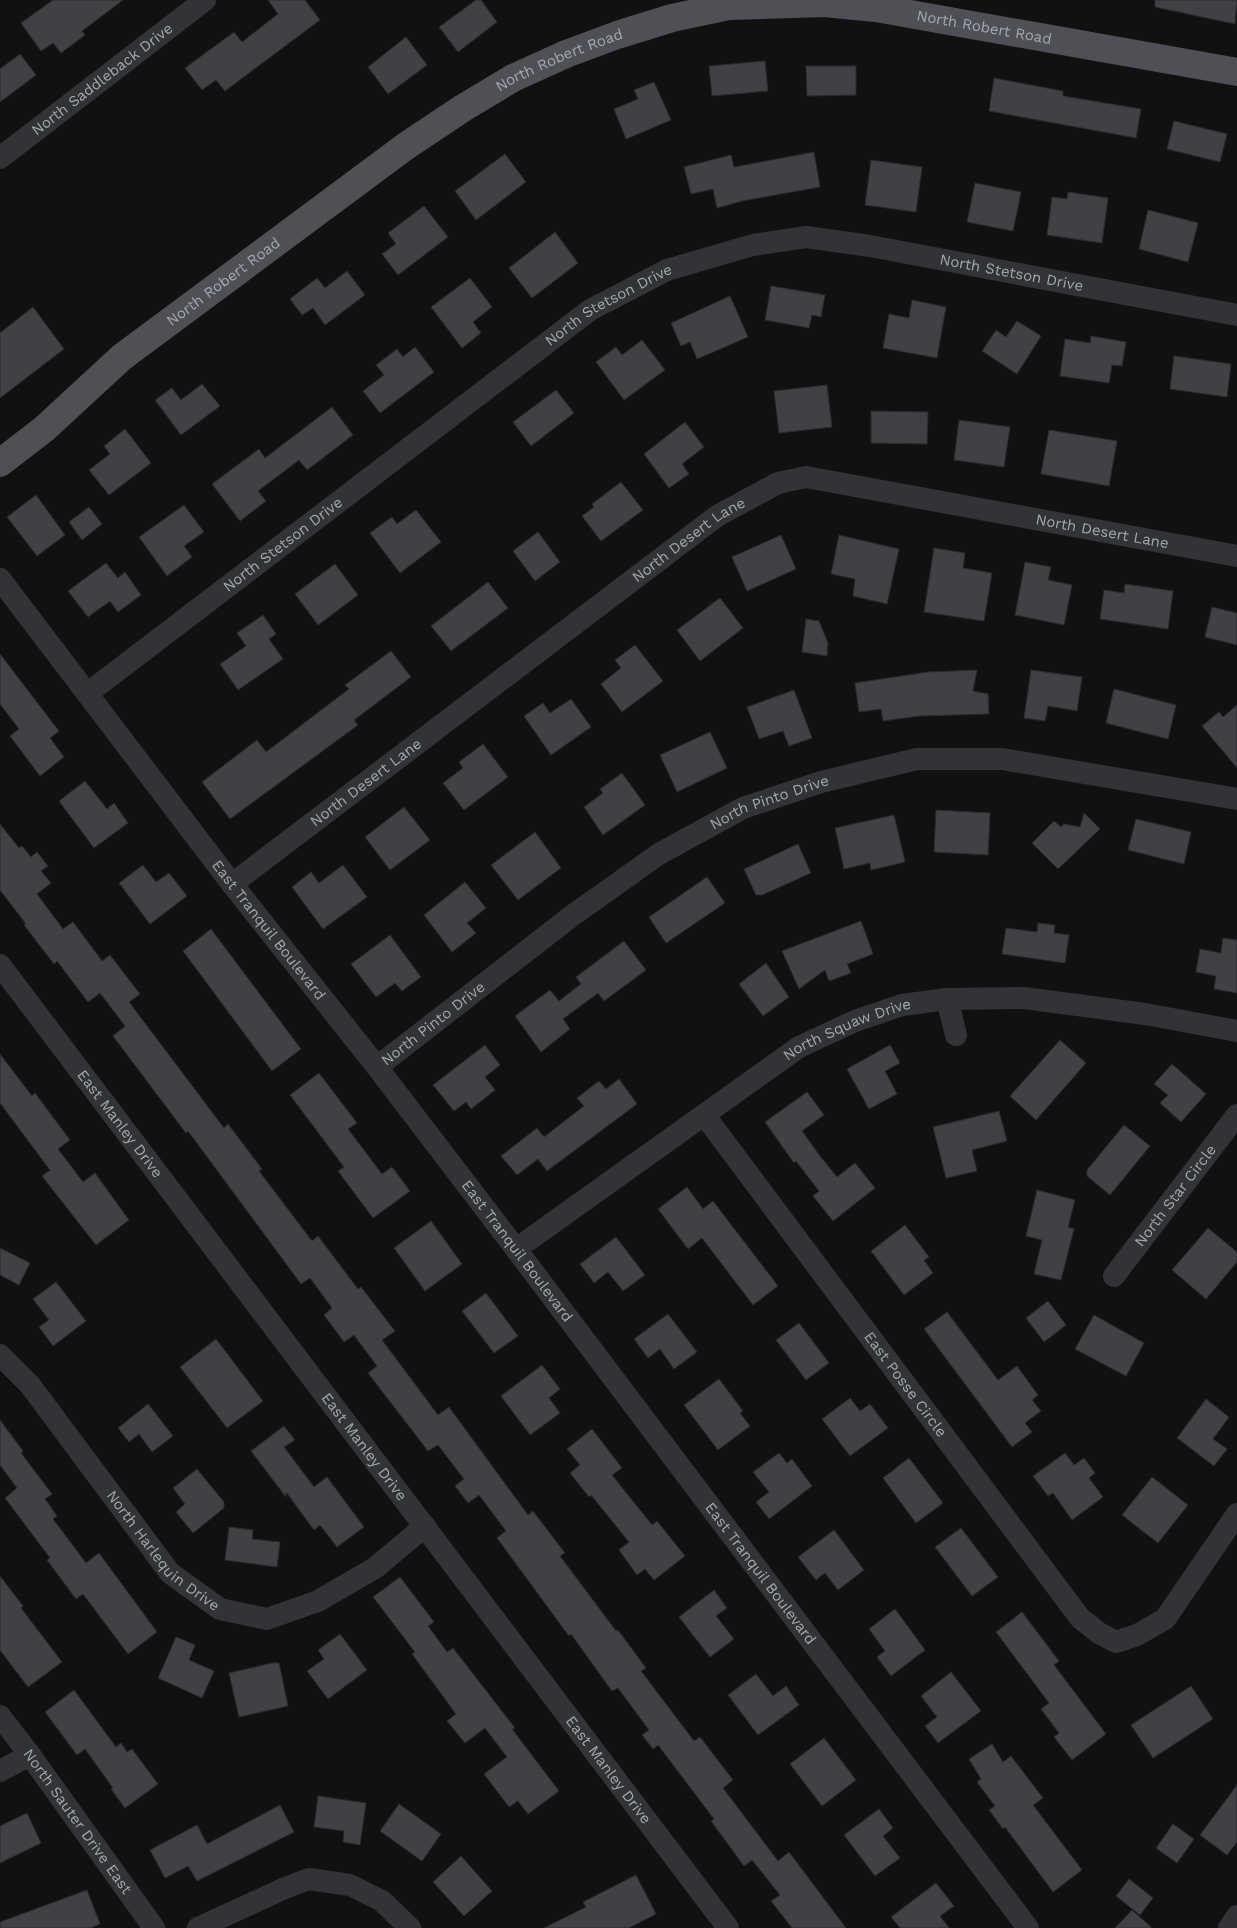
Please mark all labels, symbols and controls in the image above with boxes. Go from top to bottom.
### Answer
street label: North Robert Road [915,6,1053,48]
street label: North Saddleback Drive [28,19,176,139]
street label: North Robert Road [492,25,625,95]
street label: North Robert Road [163,234,284,330]
street label: North Stetson Drive [938,250,1085,295]
street label: North Stetson Drive [541,260,674,350]
street label: North Stetson Drive [219,493,346,596]
street label: North Desert Lane [629,494,748,586]
street label: North Desert Lane [1034,510,1170,552]
street label: North Desert Lane [307,735,425,830]
street label: North Pinto Drive [707,771,831,833]
street label: East Tranquil Boulevard [208,856,329,1004]
street label: North Pinto Drive [378,978,489,1069]
street label: North Squaw Drive [780,995,912,1064]
street label: East Manley Drive [73,1066,167,1181]
street label: North Star Circle [1131,1141,1220,1250]
street label: East Tranquil Boulevard [458,1177,577,1325]
street label: East Posse Circle [860,1328,951,1441]
street label: East Manley Drive [318,1389,411,1504]
street label: North Harlequin Drive [103,1487,223,1615]
street label: East Tranquil Boulevard [701,1499,820,1648]
street label: East Manley Drive [562,1712,655,1827]
street label: North Sauter Drive East [20,1745,136,1898]

